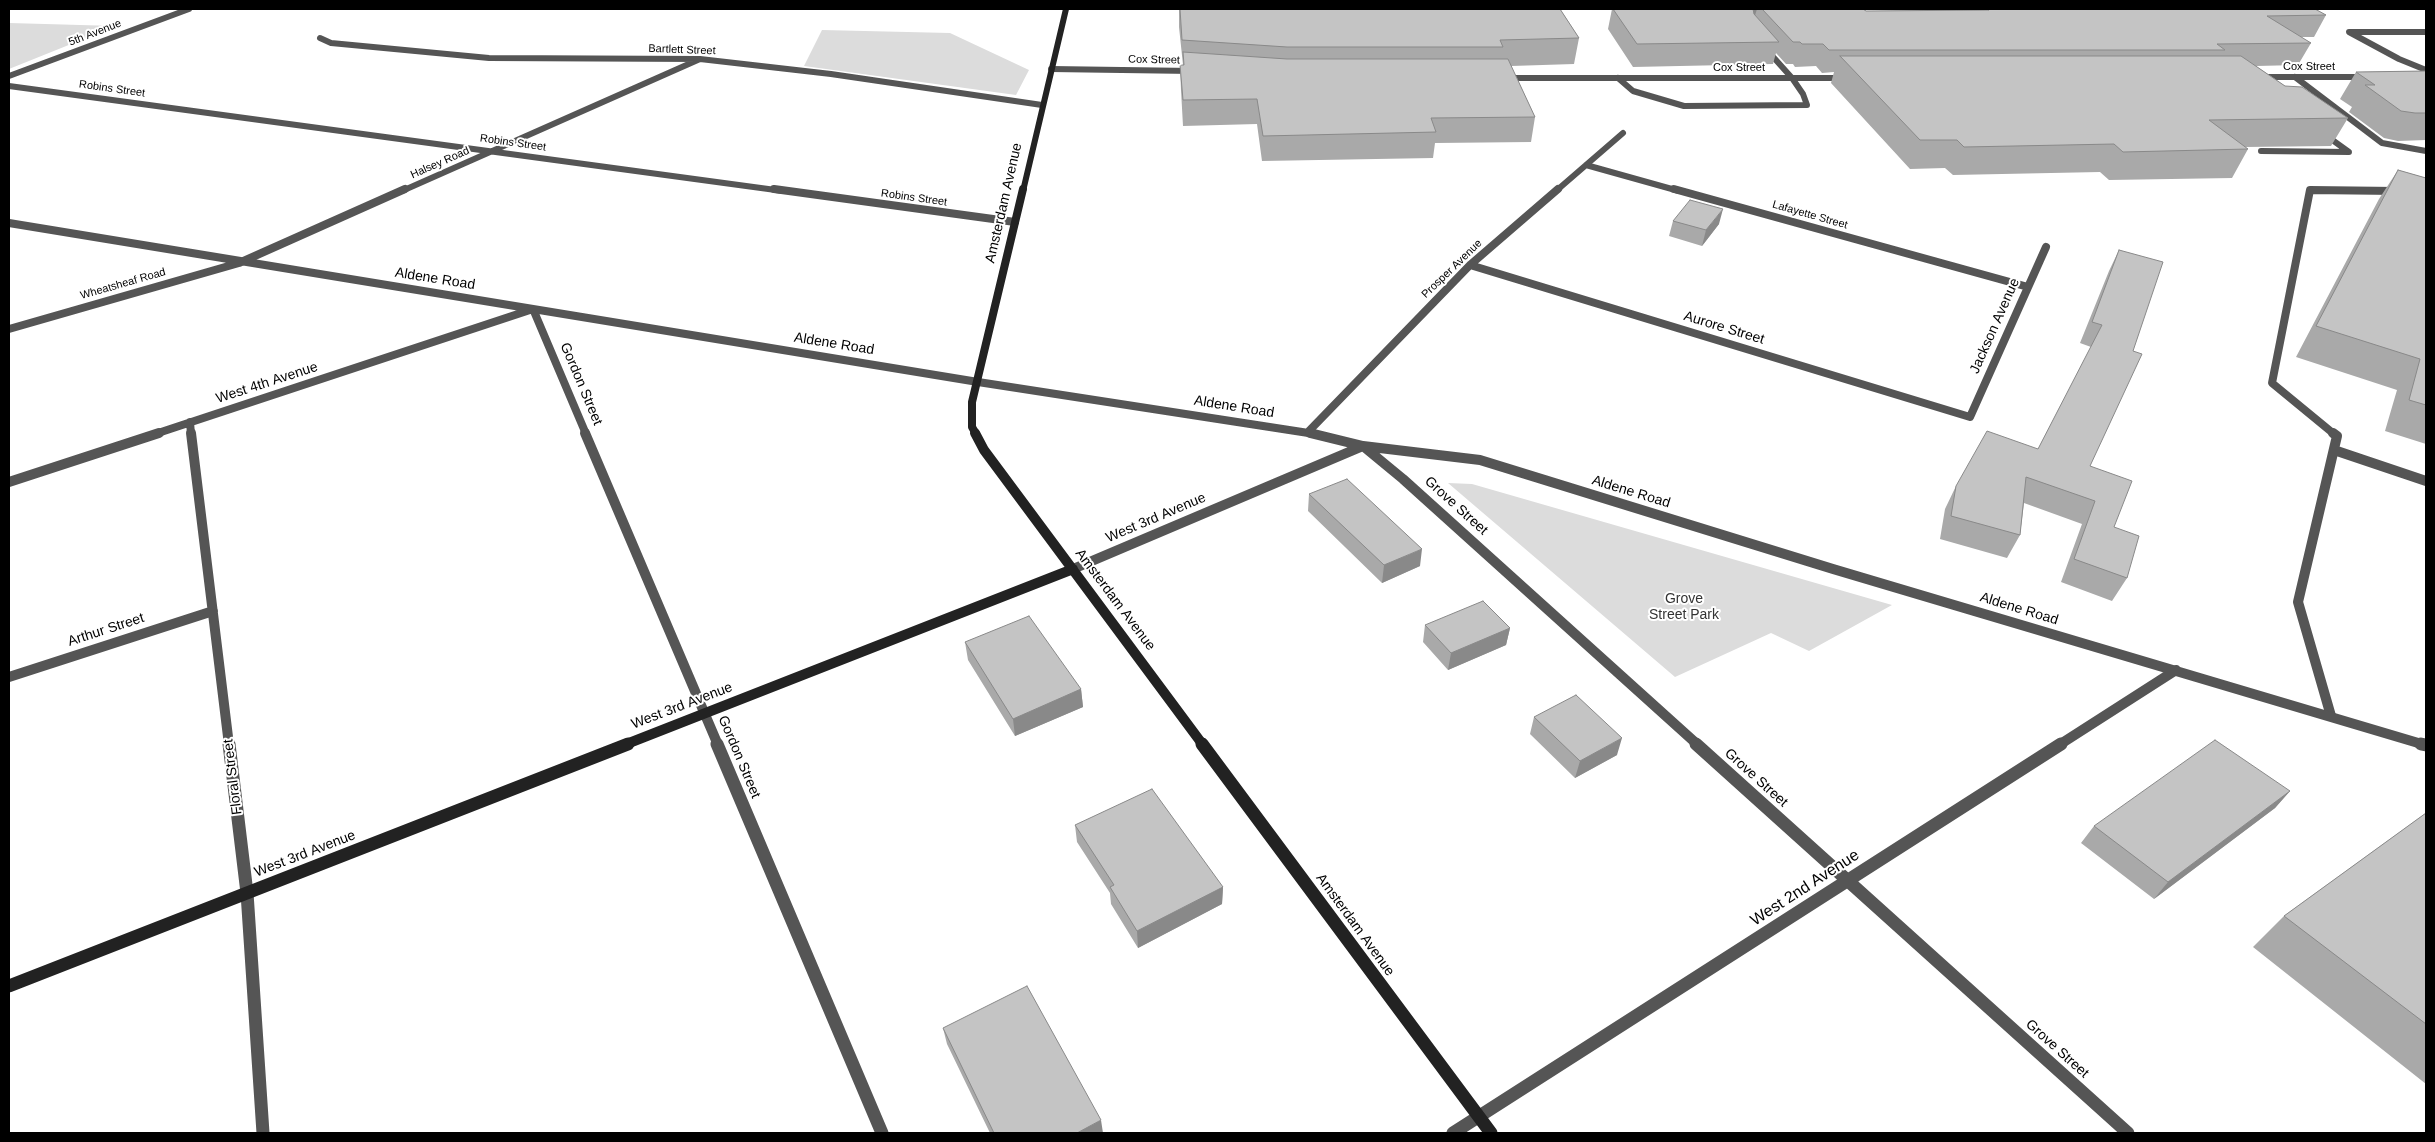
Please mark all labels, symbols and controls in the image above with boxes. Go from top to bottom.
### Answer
street label: 5th Avenue [67,17,123,49]
street label: Bartlett Street [648,42,716,58]
street label: Cox Street [1128,53,1180,67]
street label: Cox Street [2283,60,2335,74]
street label: Cox Street [1713,61,1765,75]
street label: Robins Street [78,78,146,100]
street label: Robins Street [479,132,547,154]
street label: Amsterdam Avenue [982,141,1026,265]
street label: Halsey Road [409,144,471,182]
street label: Robins Street [880,187,948,209]
street label: Lafayette Street [1771,198,1849,232]
street label: Prosper Avenue [1419,237,1485,301]
street label: Aldene Road [394,264,476,294]
street label: Wheatsheaf Road [79,266,167,302]
street label: Jackson Avenue [1966,276,2024,376]
street label: Aurore Street [1682,308,1766,348]
street label: Aldene Road [793,329,875,359]
street label: Gordon Street [556,340,606,428]
street label: West 4th Avenue [214,359,320,407]
street label: Aldene Road [1193,392,1275,422]
street label: Aldene Road [1590,472,1672,512]
street label: Grove Street [1421,473,1491,539]
street label: West 3rd Avenue [1104,489,1208,547]
street label: Amsterdam Avenue [1071,546,1159,654]
street label: Aldene Road [1978,589,2060,629]
park label: Grove Street Park [1649,591,1719,624]
street label: Arthur Street [66,610,146,650]
street label: West 3rd Avenue [629,679,735,733]
street label: Gordon Street [714,713,764,801]
street label: Floral Street [220,738,246,816]
street label: Grove Street [1721,745,1791,811]
street label: West 3rd Avenue [252,827,358,881]
street label: West 2nd Avenue [1747,846,1863,930]
street label: Amsterdam Avenue [1312,870,1398,980]
street label: Grove Street [2022,1016,2092,1082]

